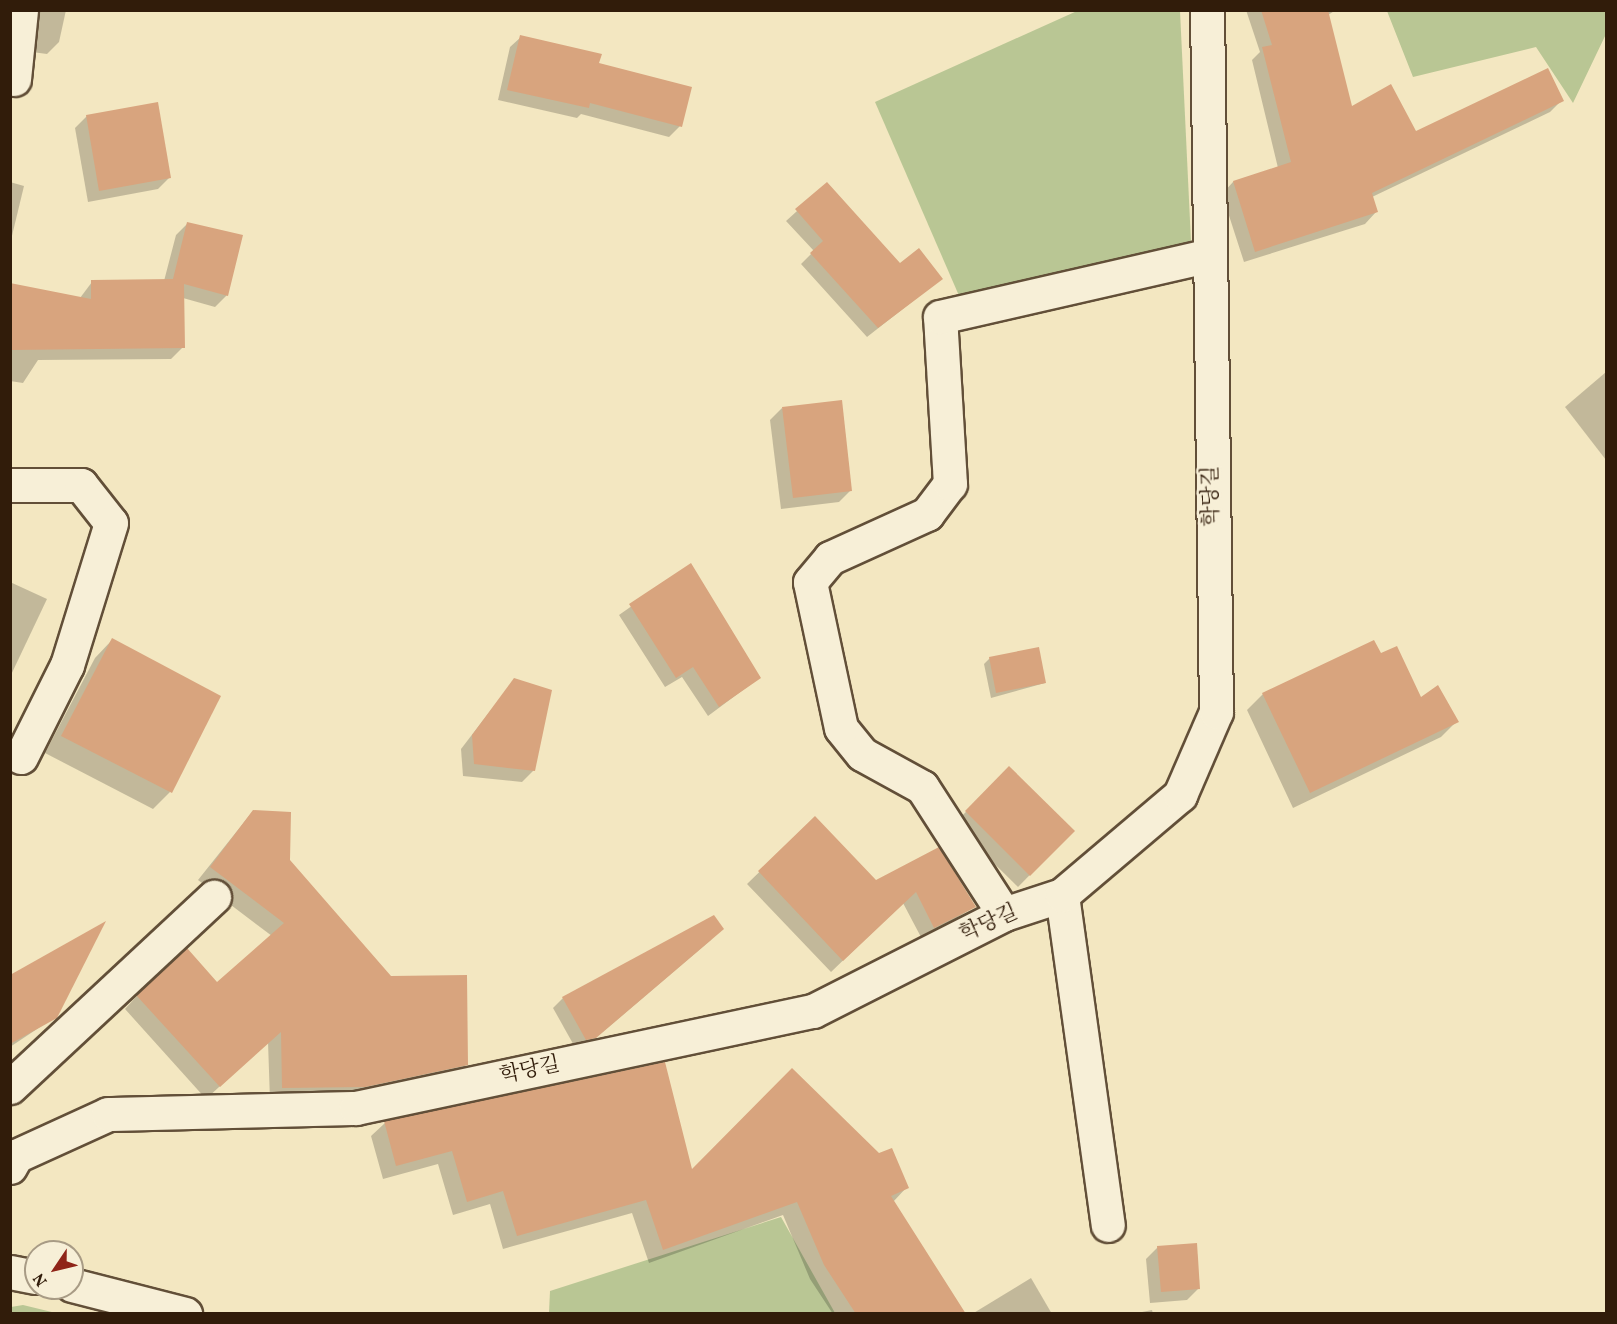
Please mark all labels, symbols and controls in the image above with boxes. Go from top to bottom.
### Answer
street label: 학당길 [1199,465,1225,527]
street label: 학당길 [956,900,1022,948]
street label: 학당길 [498,1052,562,1090]
north arrow [24,1240,84,1300]
text: N [29,1268,53,1290]

